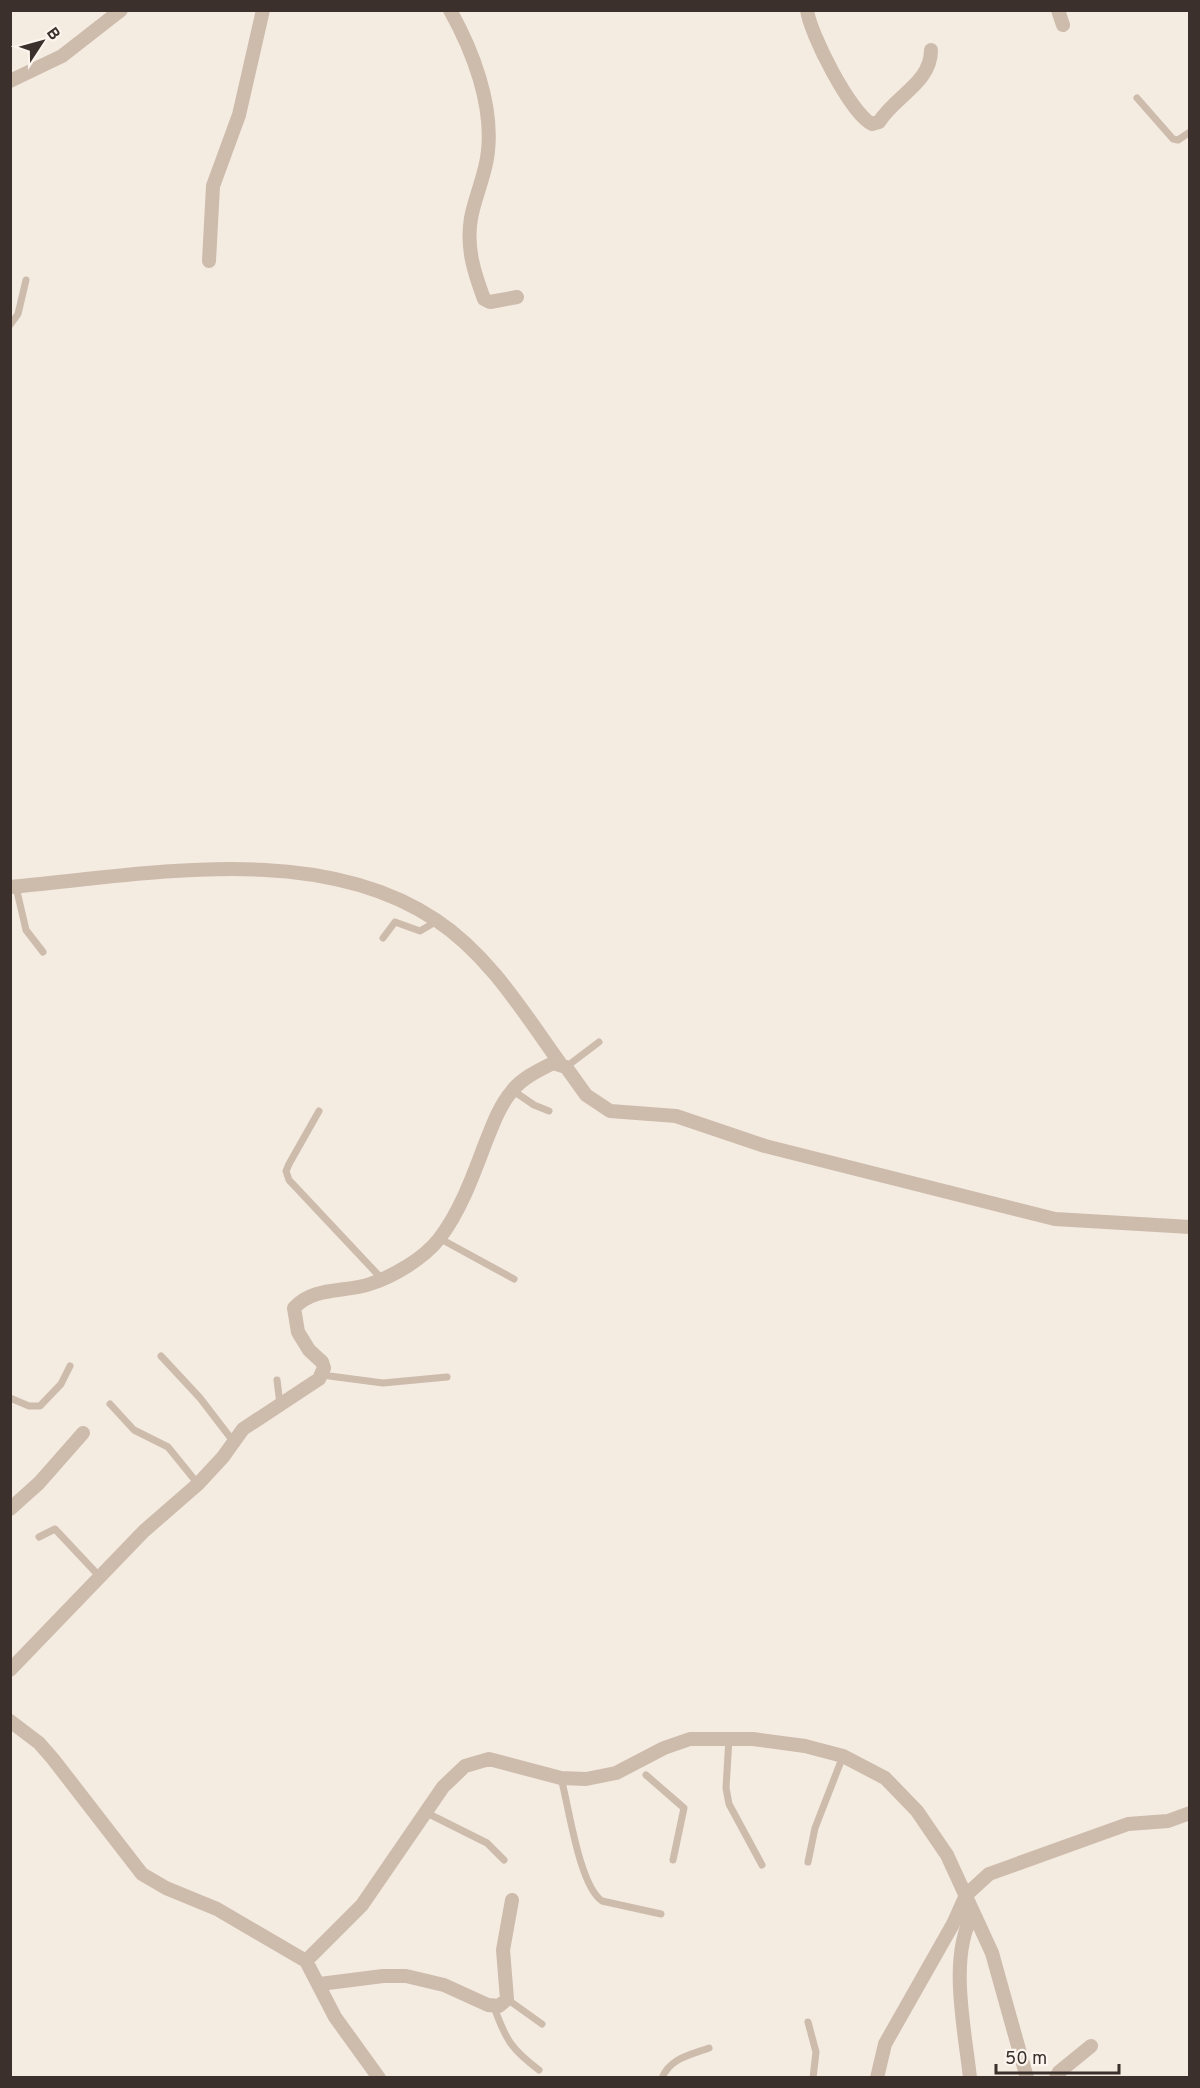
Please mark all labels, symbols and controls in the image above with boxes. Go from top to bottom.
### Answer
north arrow [12,12,72,72]
text: B [41,24,64,45]
scale bar [996,2037,1119,2075]
text: 50 m [1005,2048,1047,2071]

